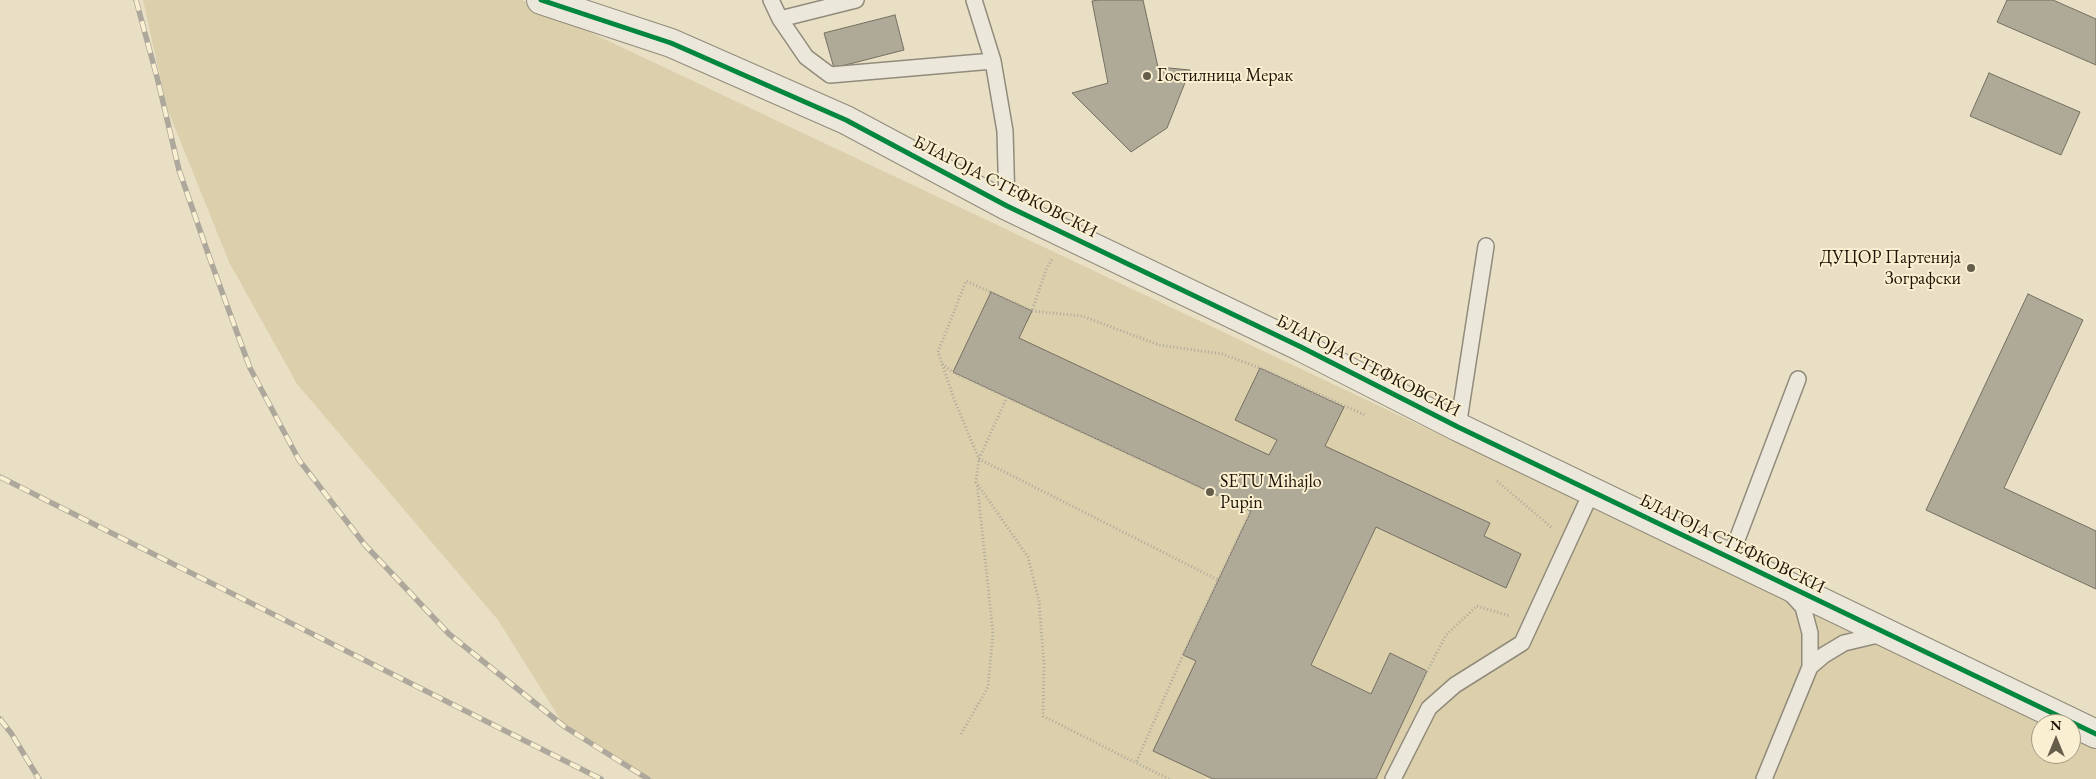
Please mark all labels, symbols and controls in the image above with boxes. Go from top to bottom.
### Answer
place label: Гостилница Мерак [1157,65,1293,87]
marker: Гостилница Мерак [1141,70,1153,82]
street label: БЛАГОЈА СТЕФКОВСКИ [909,131,1101,243]
place label: ДУЦОР Партенија Зографски [1820,247,1961,290]
marker: ДУЦОР Партенија Зографски [1965,262,1977,274]
street label: БЛАГОЈА СТЕФКОВСКИ [1272,310,1464,422]
place label: SETU Mihajlo Pupin [1220,471,1322,514]
marker: SETU Mihajlo Pupin [1204,486,1216,498]
street label: БЛАГОЈА СТЕФКОВСКИ [1636,490,1828,598]
north arrow [2031,714,2081,764]
text: N [2050,716,2062,734]

